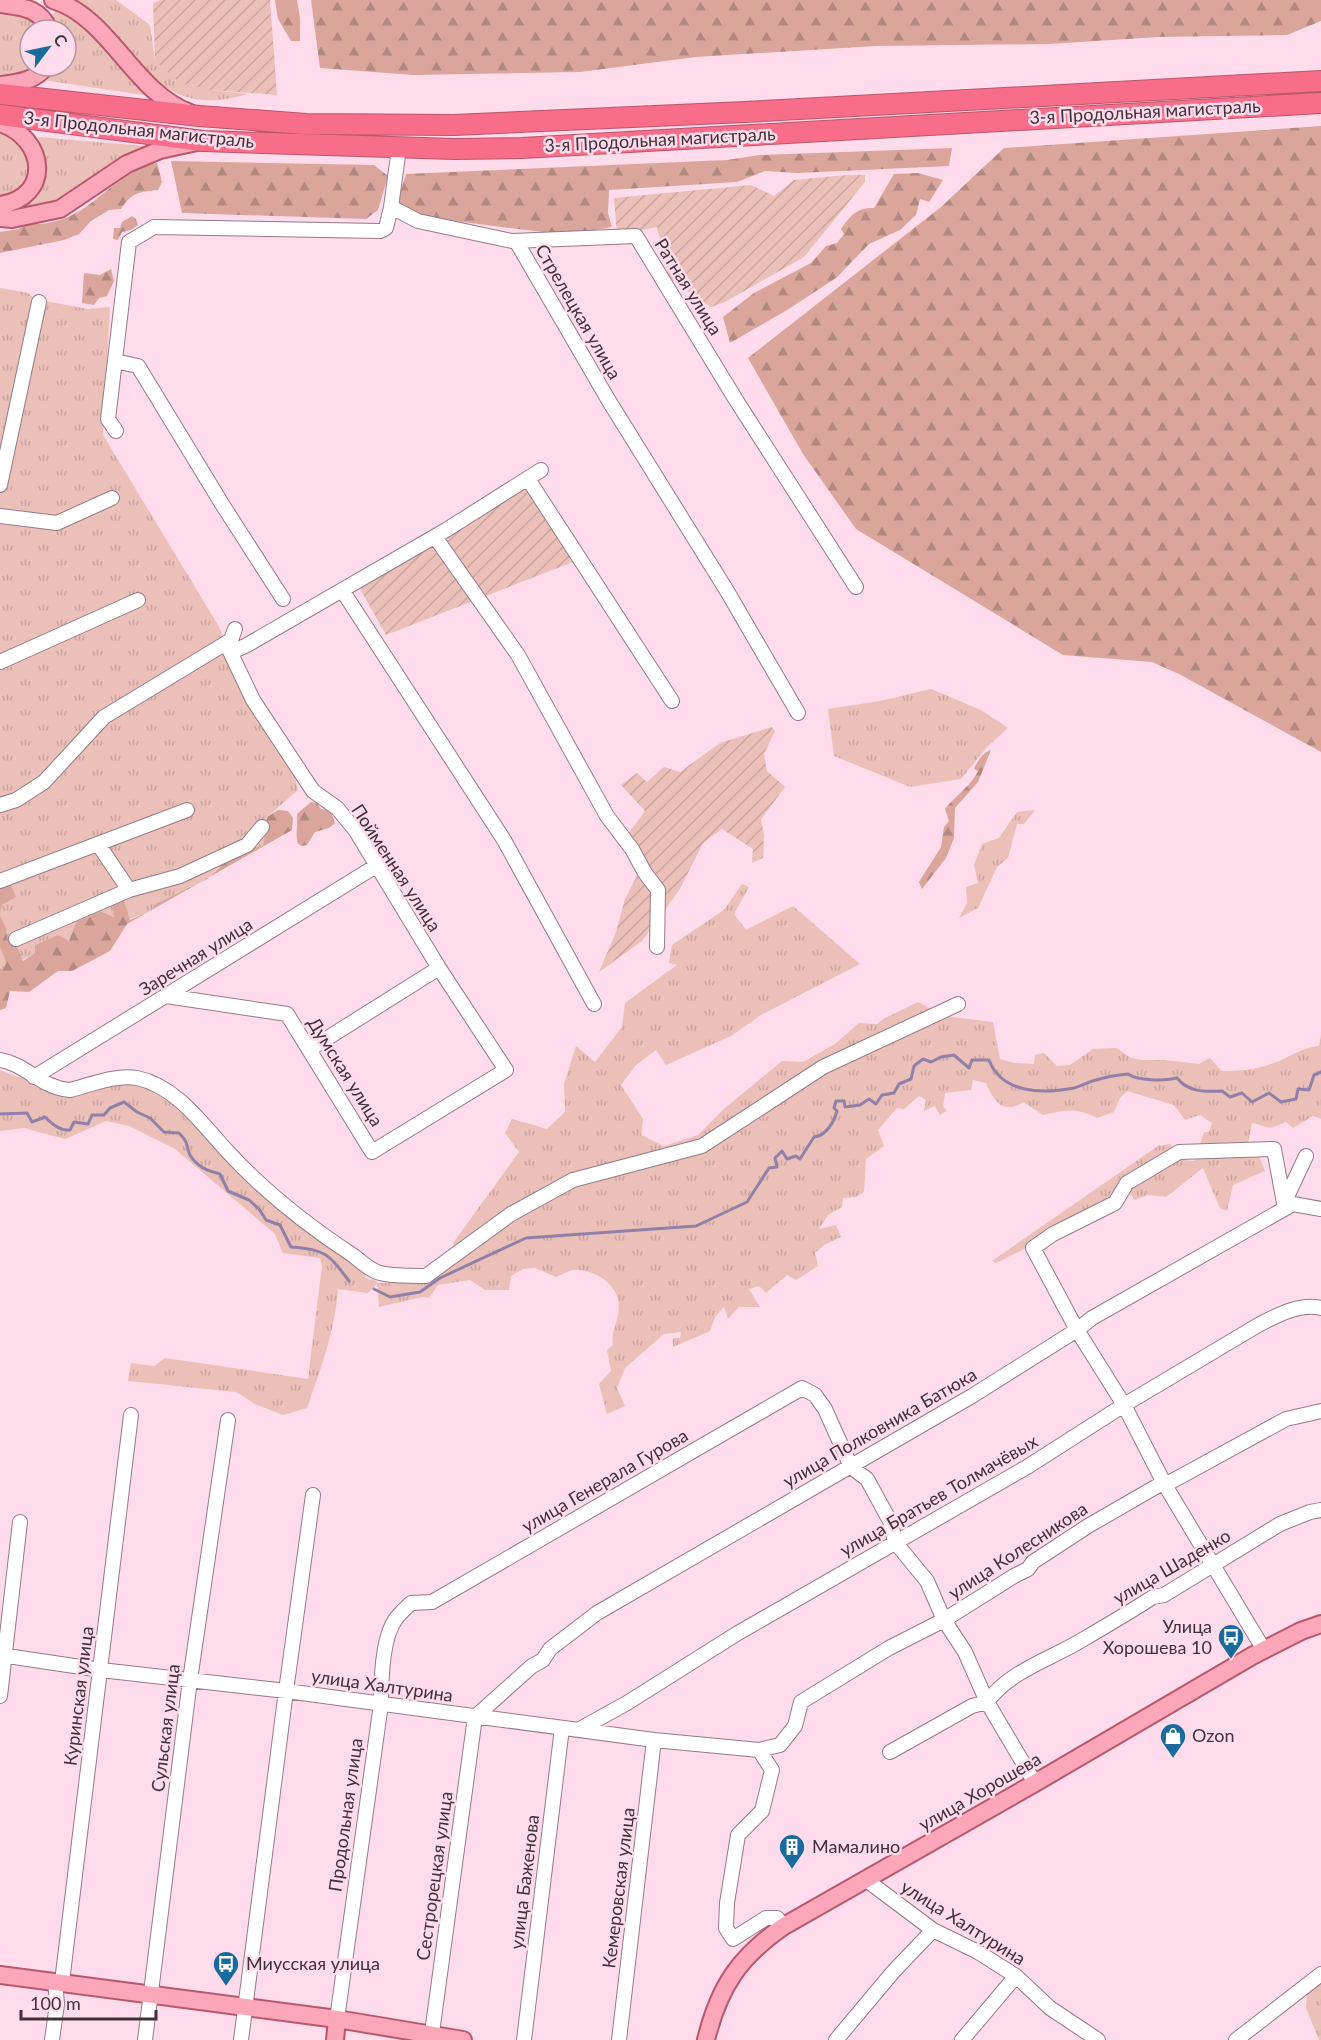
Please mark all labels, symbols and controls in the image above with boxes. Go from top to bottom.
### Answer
north arrow [18,18,78,78]
text: С [50,30,72,50]
street label: 3-я Продольная магистраль [1029,94,1262,128]
street label: 3-я Продольная магистраль [23,106,256,152]
street label: 3-я Продольная магистраль [544,122,777,156]
street label: Ратная улица [650,234,727,339]
street label: Стрелецкая улица [531,240,626,383]
street label: Пойменная улица [347,800,446,935]
street label: Заречная улица [135,912,256,1000]
street label: Думская улица [303,1013,388,1130]
street label: улица Полковника Батюка [779,1363,980,1492]
street label: улица Генерала Гурова [518,1424,691,1537]
street label: улица Братьев Толмачёвых [836,1429,1041,1561]
street label: улица Колесникова [944,1497,1091,1603]
street label: улица Шаденко [1109,1524,1234,1609]
place label: Улица Хорошева 10 [1103,1615,1212,1658]
bus stop icon: Улица Хорошева 10 [1216,1622,1246,1660]
street label: Куринская улица [59,1625,97,1767]
street label: Сульская улица [146,1663,184,1793]
street label: улица Халтурина [310,1664,454,1706]
shop icon: Ozon [1158,1721,1188,1759]
place label: Ozon [1192,1724,1234,1746]
street label: Продольная улица [323,1737,367,1893]
street label: улица Хорошева [914,1747,1045,1835]
street label: Сестрорецкая улица [411,1790,457,1962]
street label: Кемеровская улица [597,1806,639,1970]
street label: улица Баженова [505,1813,543,1950]
building icon: Мамалино [777,1832,807,1870]
place label: Мамалино [812,1835,900,1857]
street label: улица Халтурина [897,1875,1030,1969]
bus stop icon: Миусская улица [211,1949,241,1987]
place label: Миусская улица [246,1952,380,1974]
scale bar [21,1983,156,2021]
text: 100 m [30,1992,81,2014]

